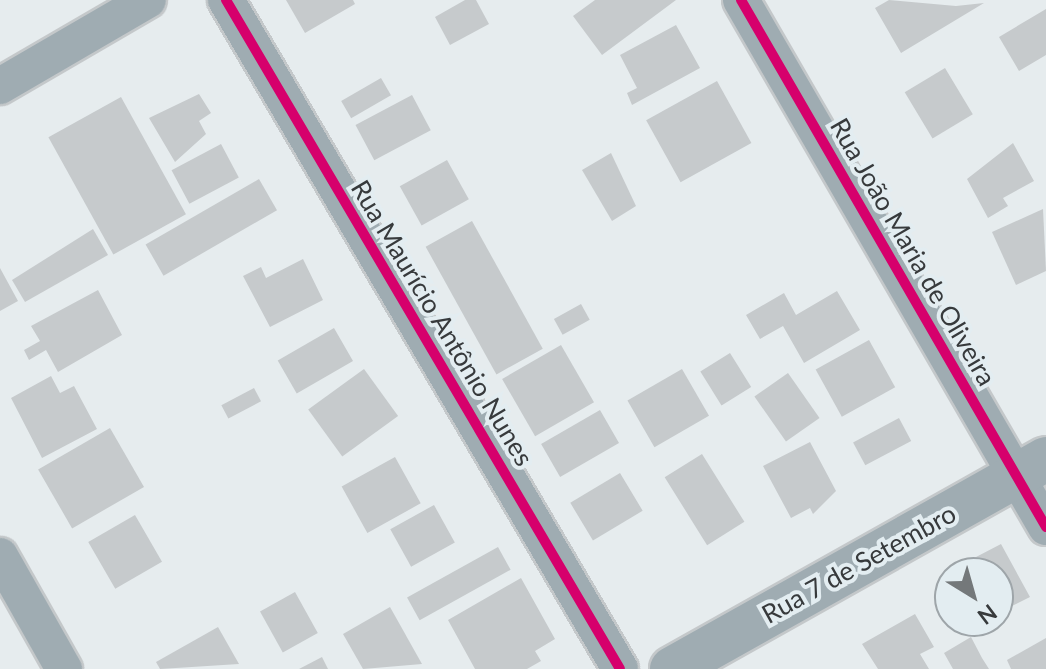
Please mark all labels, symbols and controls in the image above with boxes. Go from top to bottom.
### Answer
street label: Rua João Maria de Oliveira [823,112,1003,392]
street label: Rua Maurício Antônio Nunes [344,174,540,472]
street label: Rua 7 de Setembro [757,498,961,630]
north arrow [934,557,1014,637]
text: N [973,599,1002,631]

